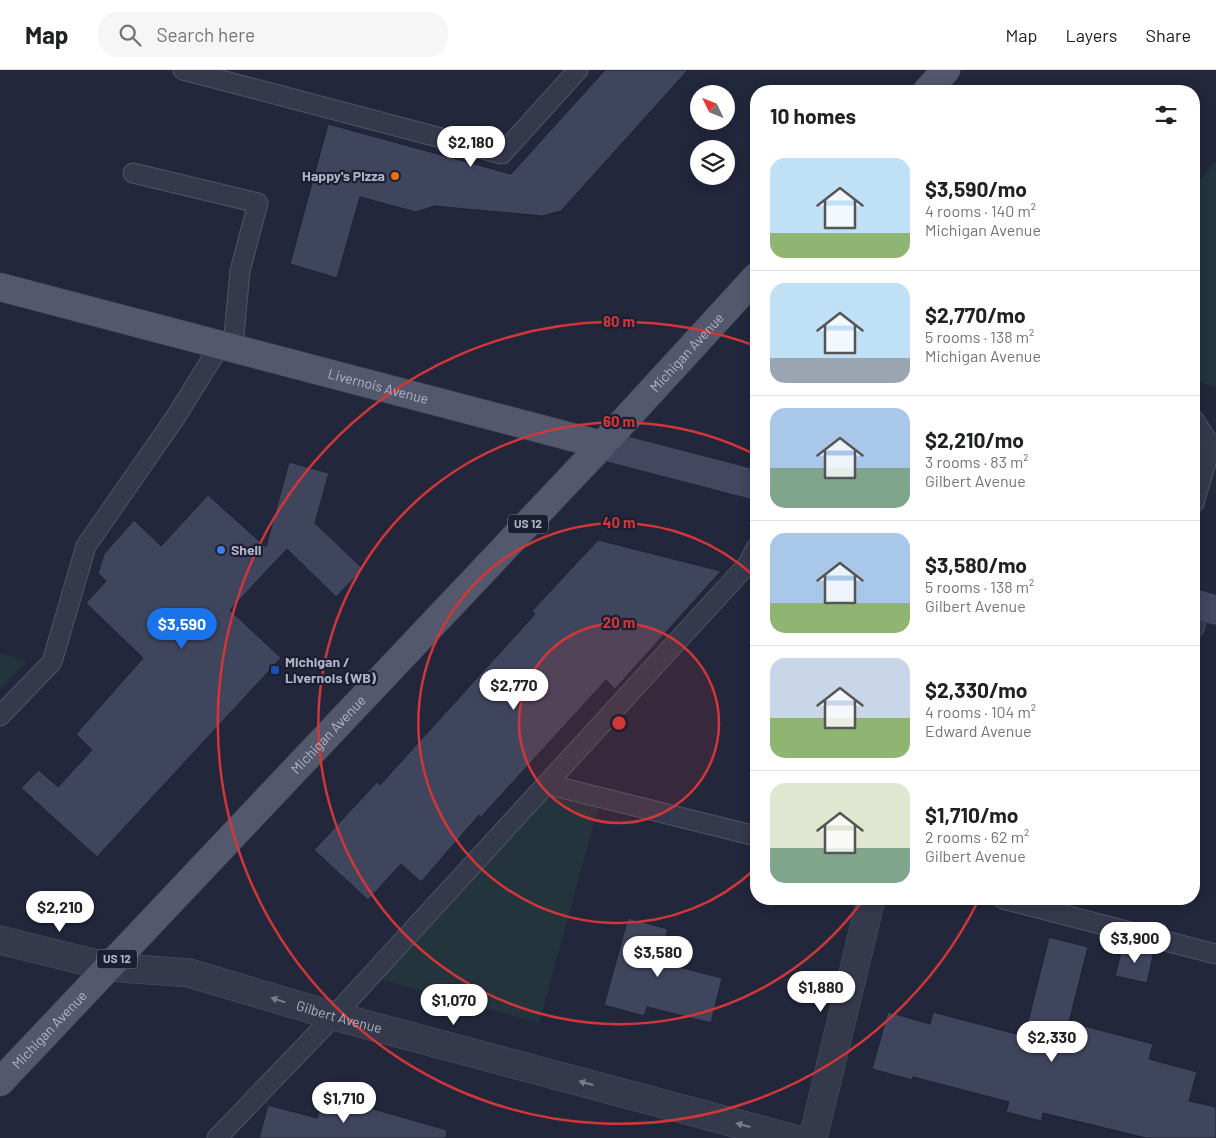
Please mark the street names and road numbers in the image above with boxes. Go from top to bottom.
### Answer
street label: Michigan Avenue [646,309,727,395]
street label: Livernois Avenue [326,364,430,407]
road number: US 12 [508,514,548,534]
street label: Michigan Avenue [287,692,369,777]
road number: US 12 [97,950,137,969]
street label: Michigan Avenue [8,987,90,1072]
street label: Gilbert Avenue [294,996,384,1036]

